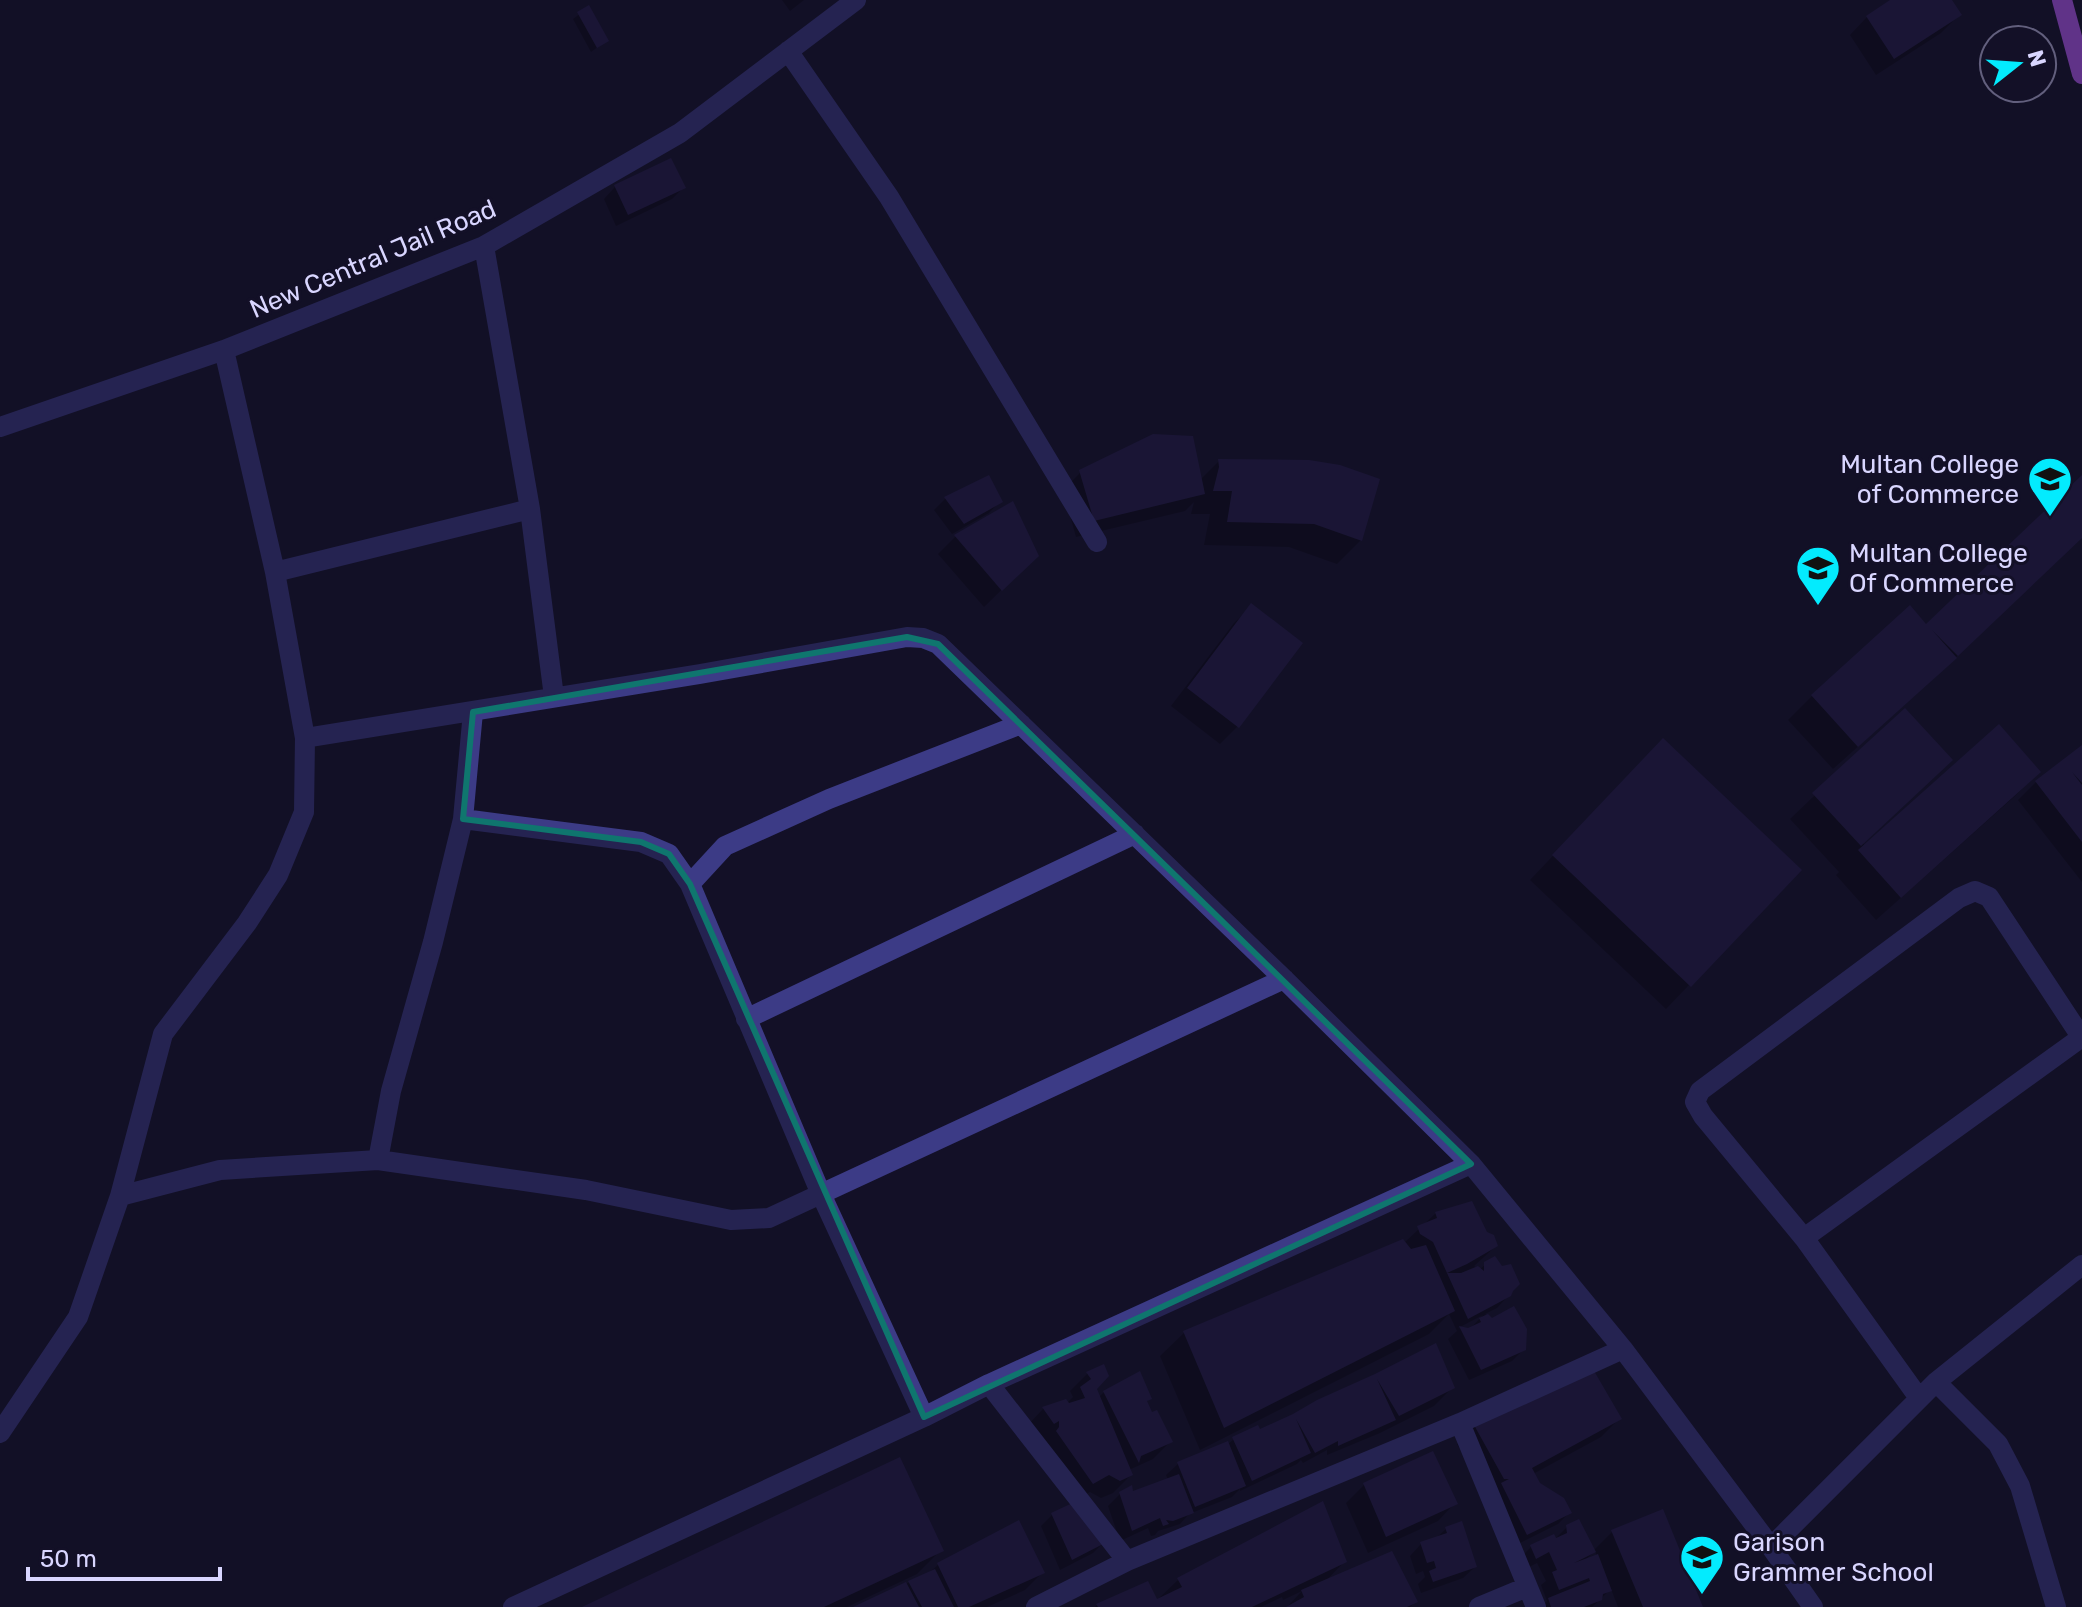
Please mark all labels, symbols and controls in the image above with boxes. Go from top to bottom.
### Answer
north arrow [1978,24,2058,104]
text: N [2021,47,2052,70]
street label: New Central Jail Road [245,193,501,325]
place label: Multan College of Commerce [1840,449,2019,510]
school or university icon: Multan College of Commerce [2026,455,2074,518]
place label: Multan College Of Commerce [1849,538,2028,599]
school or university icon: Multan College Of Commerce [1794,544,1842,607]
place label: Garison Grammer School [1733,1527,1934,1588]
scale bar [28,1531,220,1581]
school or university icon: Garison Grammer School [1678,1533,1726,1596]
text: 50 m [40,1545,97,1573]

